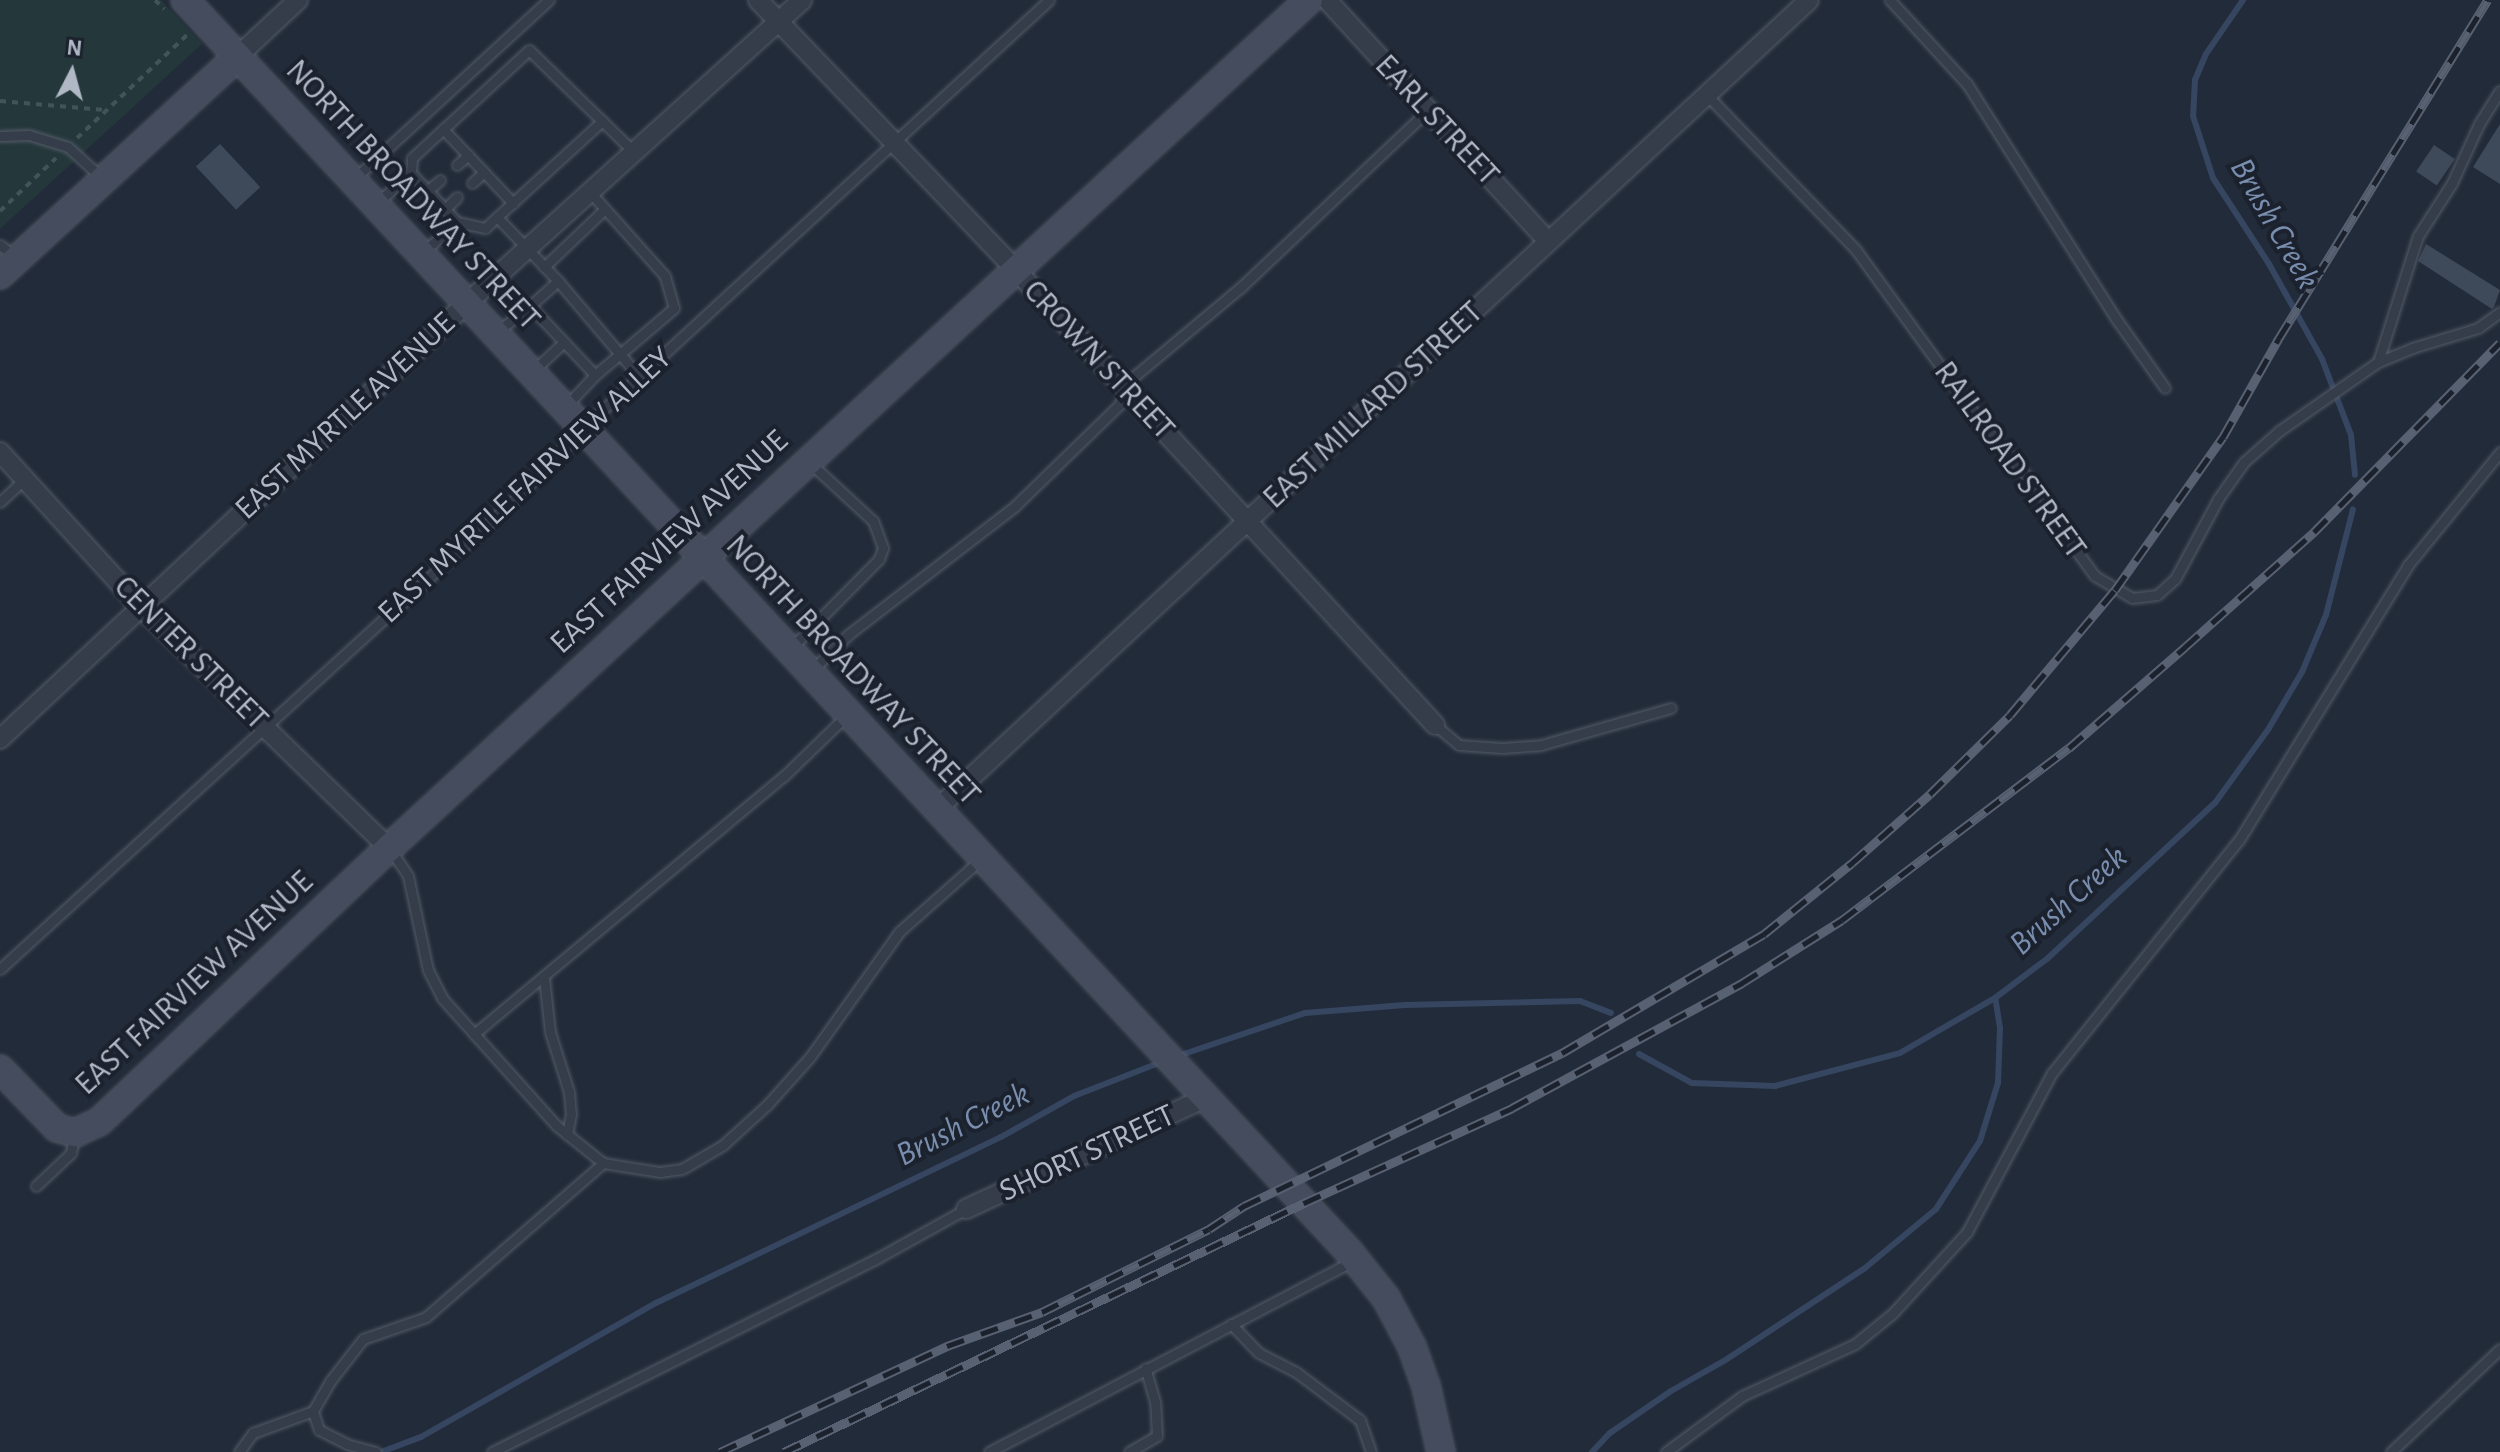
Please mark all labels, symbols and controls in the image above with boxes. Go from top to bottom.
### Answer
north arrow [32,32,112,112]
text: N [66,36,83,60]
street label: EARL STREET [1367,47,1507,193]
street label: NORTH BROADWAY STREET [278,52,548,338]
water label: Brush Creek [2220,151,2328,297]
street label: CROWN STREET [1015,272,1183,448]
street label: EAST MILLARD STREET [1255,293,1491,517]
street label: EAST MYRTLE AVENUE [227,304,463,528]
street label: EAST MYRTLE FAIRVIEW ALLEY [370,339,680,631]
street label: RAILROAD STREET [1926,354,2094,566]
street label: EAST FAIRVIEW AVENUE [542,422,796,662]
street label: NORTH BROADWAY STREET [718,527,988,813]
street label: CENTER STREET [106,568,276,738]
water label: Brush Creek [2002,837,2136,965]
street label: EAST FAIRVIEW AVENUE [67,863,321,1103]
water label: Brush Creek [889,1074,1037,1176]
street label: SHORT STREET [993,1096,1181,1210]

